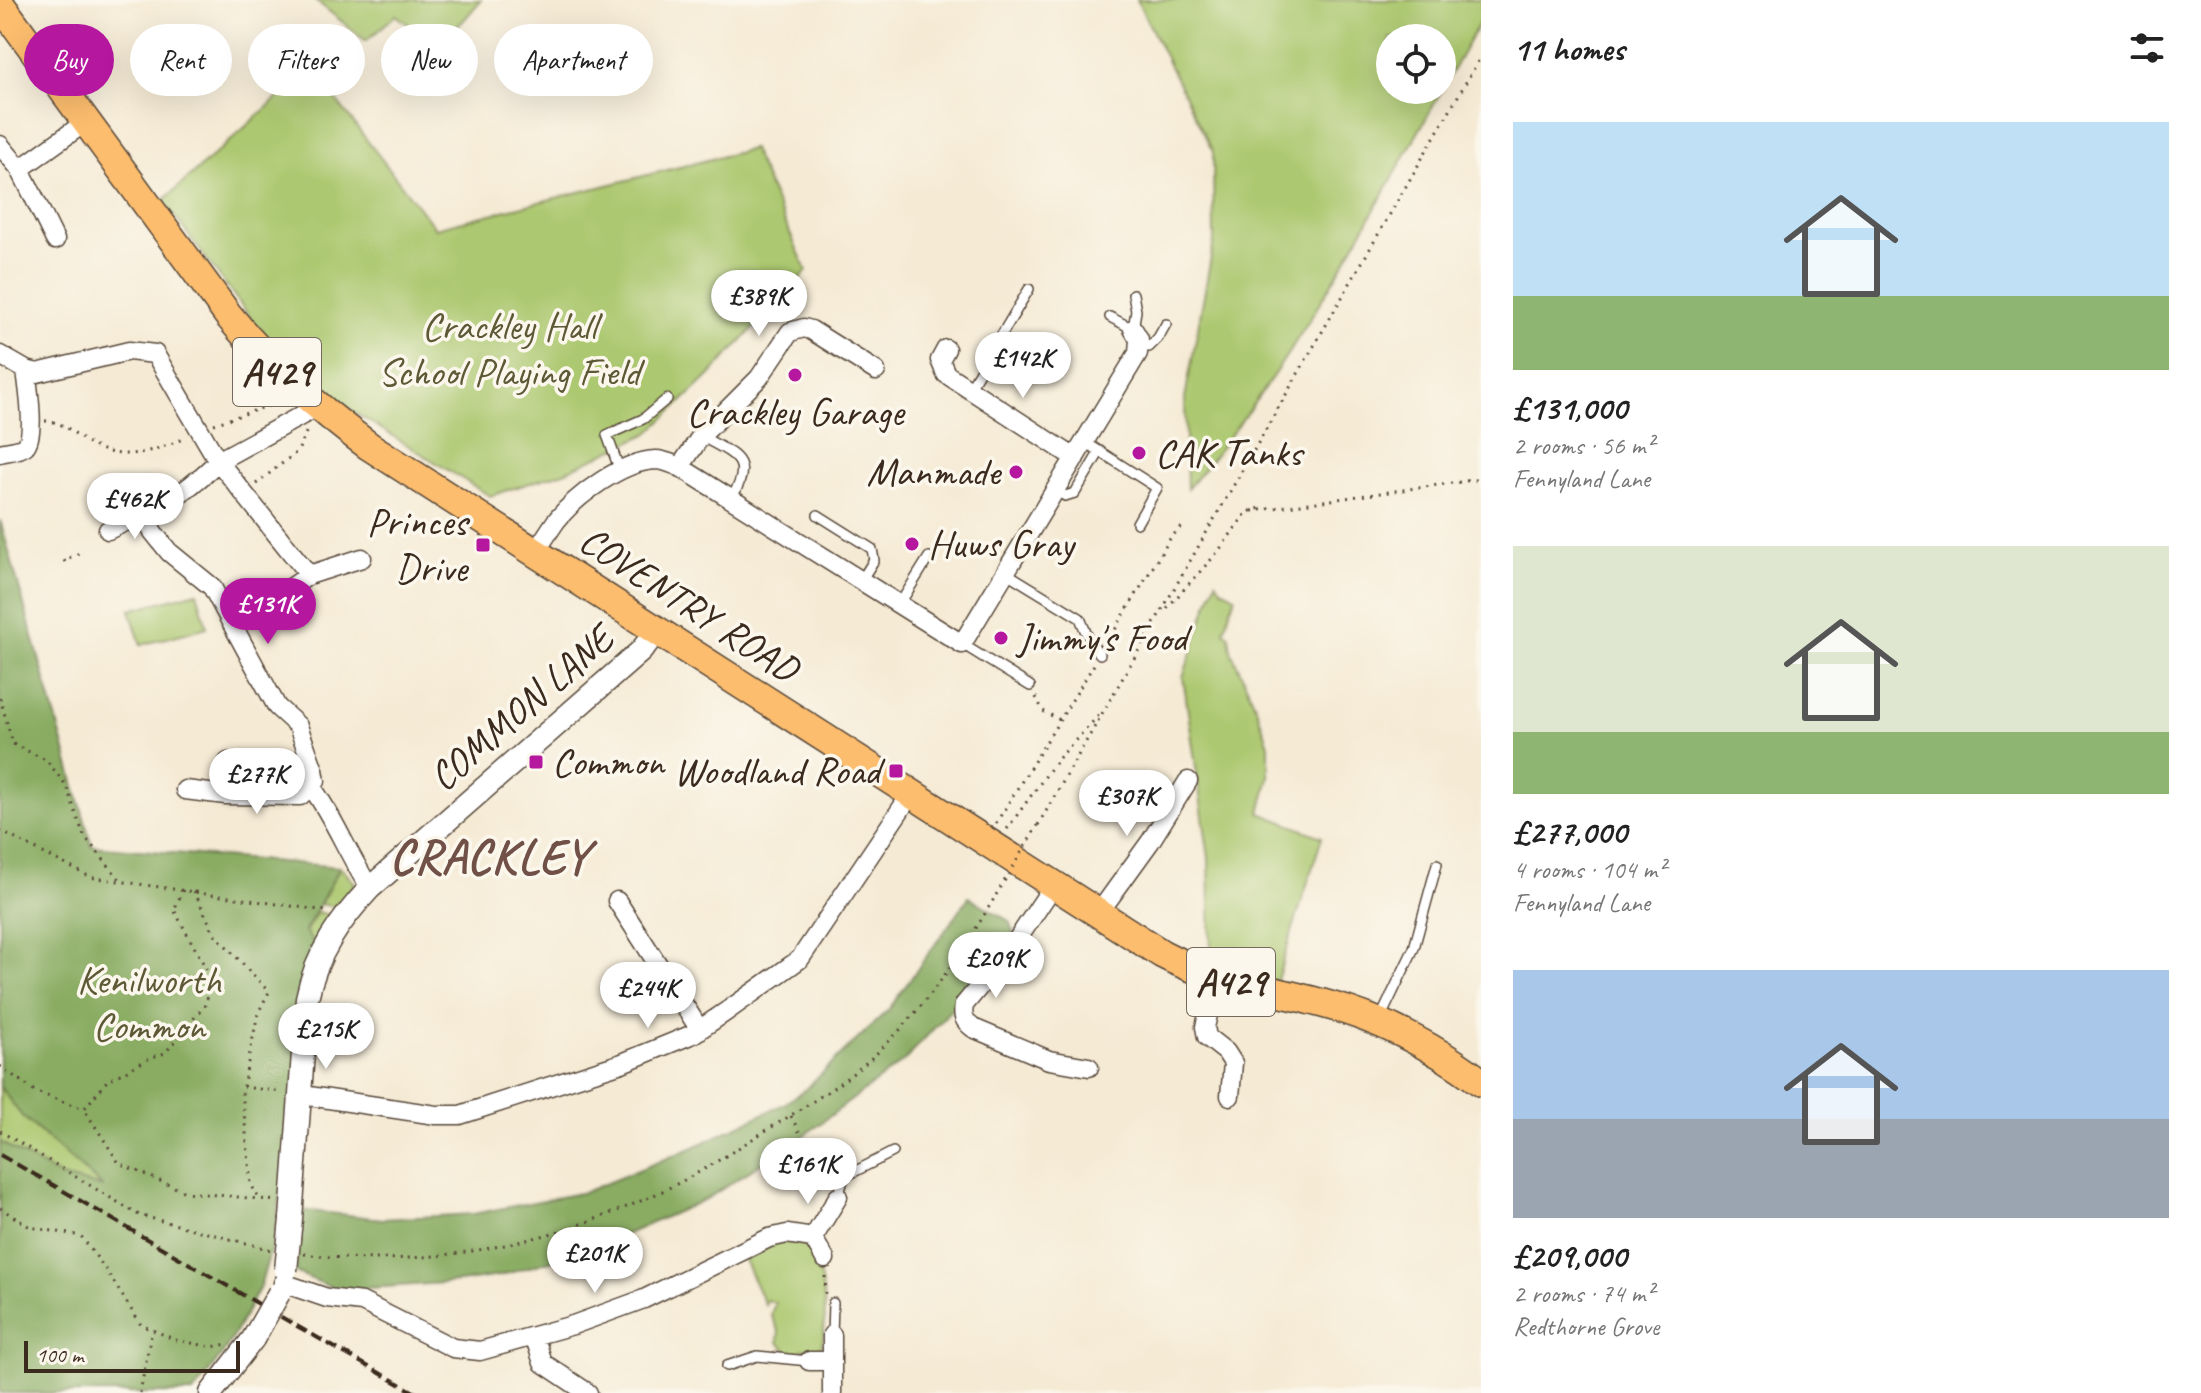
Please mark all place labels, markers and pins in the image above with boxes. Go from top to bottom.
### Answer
pin: £389K [703,270,815,338]
pin: £142K [967,332,1079,400]
marker: Crackley Garage [786,366,804,384]
place label: Crackley Garage [686,387,907,437]
place label: CAK Tanks [1155,428,1305,478]
marker: CAK Tanks [1130,444,1148,462]
place label: Manmade [866,447,1003,497]
marker: Manmade [1007,463,1025,481]
pin: £462K [79,473,191,541]
place label: Princes Drive [367,497,470,593]
place label: Huws Gray [928,519,1077,569]
marker: Huws Gray [903,535,921,553]
marker: Princes Drive [474,536,492,554]
pin: £131K [212,578,324,646]
place label: Jimmy's Food [1015,613,1193,663]
marker: Jimmy's Food [992,629,1010,647]
place label: Common [552,737,666,787]
place label: Woodland Road [674,746,886,796]
pin: £277K [201,748,313,816]
marker: Common [527,753,545,771]
marker: Woodland Road [887,762,905,780]
pin: £307K [1071,770,1183,838]
pin: £209K [940,932,1052,1000]
pin: £244K [592,962,704,1030]
pin: £215K [270,1003,382,1071]
pin: £161K [752,1138,864,1206]
pin: £201K [539,1227,651,1295]

